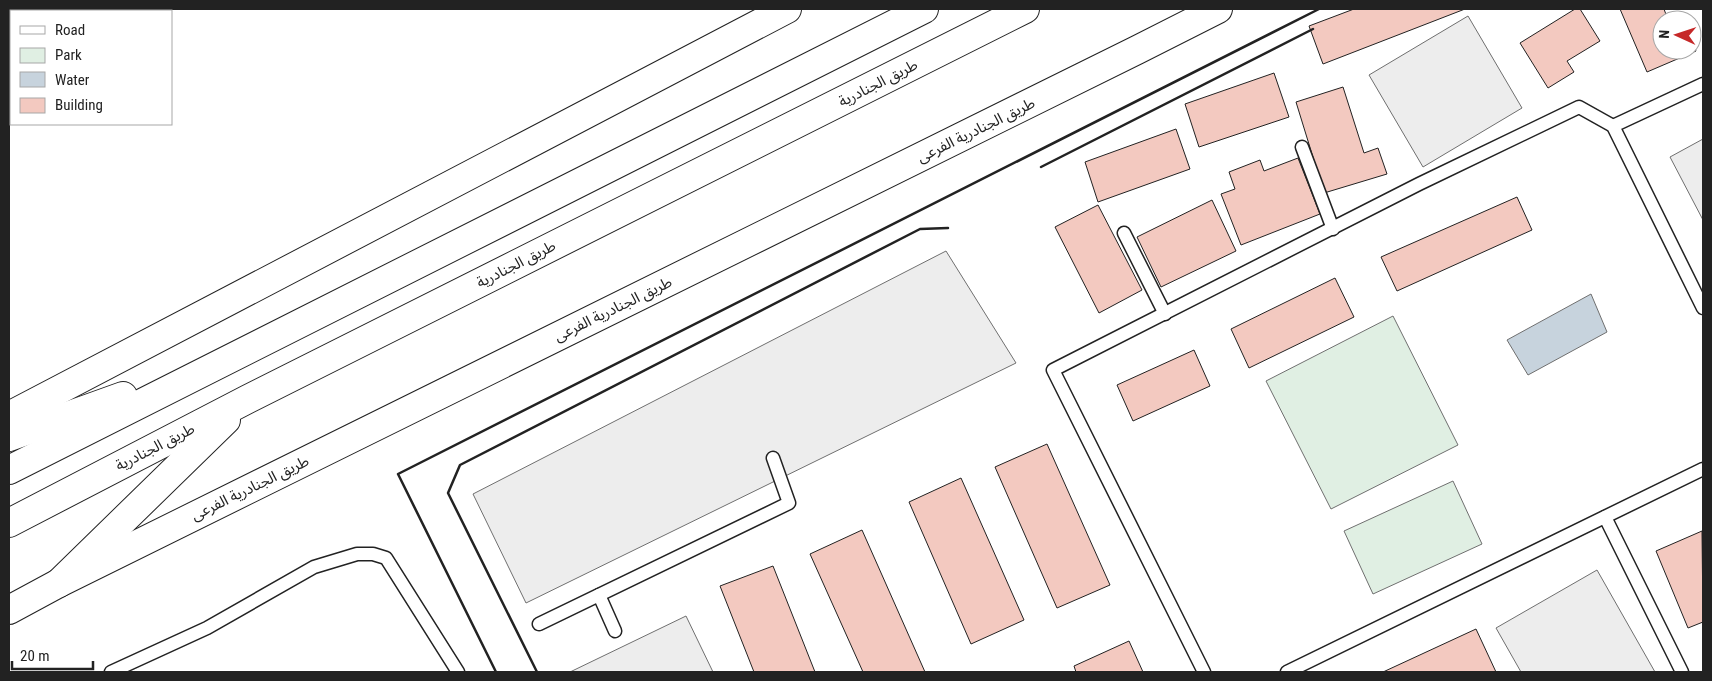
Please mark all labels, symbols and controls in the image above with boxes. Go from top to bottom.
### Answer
legend [10,10,172,125]
north arrow [1652,10,1702,60]
text: Road [55,21,85,39]
text: N [1656,30,1672,39]
text: Park [55,46,82,64]
street label: طريق الجنادرية [836,55,921,111]
text: Water [55,71,90,89]
street label: طريق الجنادرية الفرعى [914,94,1038,167]
text: Building [55,96,103,114]
street label: طريق الجنادرية [474,236,559,292]
street label: طريق الجنادرية الفرعى [551,273,675,346]
street label: طريق الجنادرية [113,419,198,475]
street label: طريق الجنادرية الفرعى [188,452,312,525]
scale bar [12,638,94,670]
text: 20 m [20,647,50,665]

